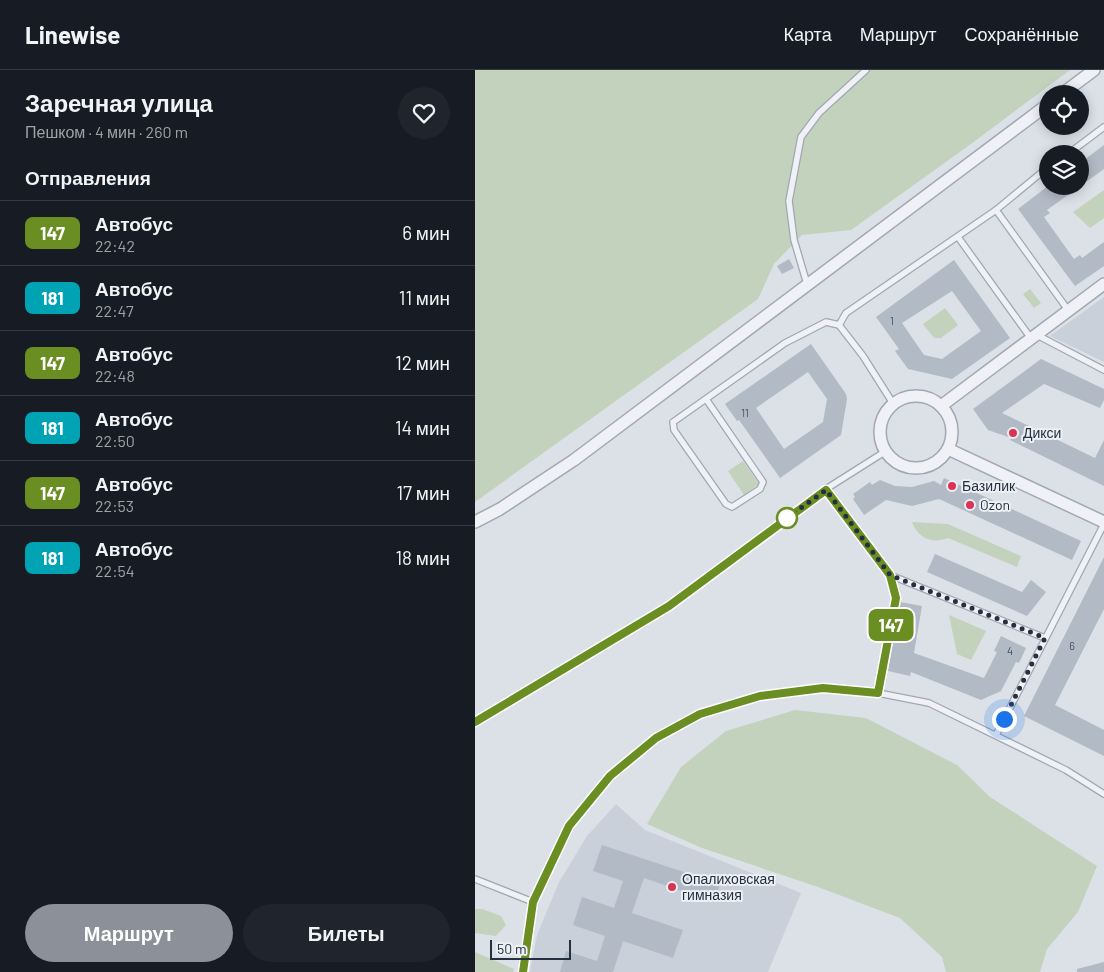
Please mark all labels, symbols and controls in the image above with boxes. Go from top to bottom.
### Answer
text: Linewise [25,20,120,49]
text: Карта [784,23,832,45]
text: Маршрут [860,23,936,45]
text: Сохранённые [964,23,1079,45]
map controls [1039,85,1089,195]
button: locate [1039,85,1089,135]
button: heart [398,87,450,139]
text: Заречная улица [25,88,213,117]
text: Пешком · 4 мин · 260 m [25,122,188,141]
button: layers [1039,145,1089,195]
text: Отправления [25,166,151,189]
text: Автобус [95,212,173,235]
text: 6 мин [402,221,450,244]
text: 147 [40,222,65,244]
text: 22:42 [95,236,135,255]
text: Автобус [95,277,173,300]
text: 11 мин [399,286,450,309]
text: 181 [41,287,64,309]
text: 22:47 [95,301,133,320]
house number: 1 [890,314,894,327]
text: Автобус [95,342,173,365]
text: 12 мин [395,351,450,374]
text: 147 [40,352,65,374]
text: 22:48 [95,366,135,385]
house number: 11 [741,406,749,419]
text: Автобус [95,407,173,430]
text: 14 мин [395,416,450,439]
text: 181 [41,417,64,439]
place label: Дикси [1023,424,1061,441]
marker: Дикси [1007,427,1019,439]
text: 22:50 [95,431,135,450]
text: Автобус [95,472,173,495]
place label: Базилик [962,477,1016,494]
marker: Базилик [946,480,958,492]
text: 17 мин [396,481,450,504]
text: 147 [40,482,65,504]
text: 22:53 [95,496,134,515]
place label: Ozon [980,496,1010,513]
marker: Ozon [964,499,976,511]
unlabelled marker [776,507,798,529]
text: Автобус [95,537,173,560]
text: 18 мин [395,546,450,569]
text: 181 [41,547,64,569]
text: 22:54 [95,561,135,580]
line badge: 147 [862,609,920,641]
text: 147 [879,614,903,636]
house number: 6 [1069,639,1075,652]
house number: 4 [1007,644,1013,657]
your location [992,707,1017,732]
place label: Опалиховская гимназия [682,870,775,903]
marker: Опалиховская гимназия [666,881,678,893]
button: Маршрут [25,904,233,962]
button: Билеты [243,904,450,962]
scale bar [490,937,571,960]
text: 50 m [497,940,526,957]

